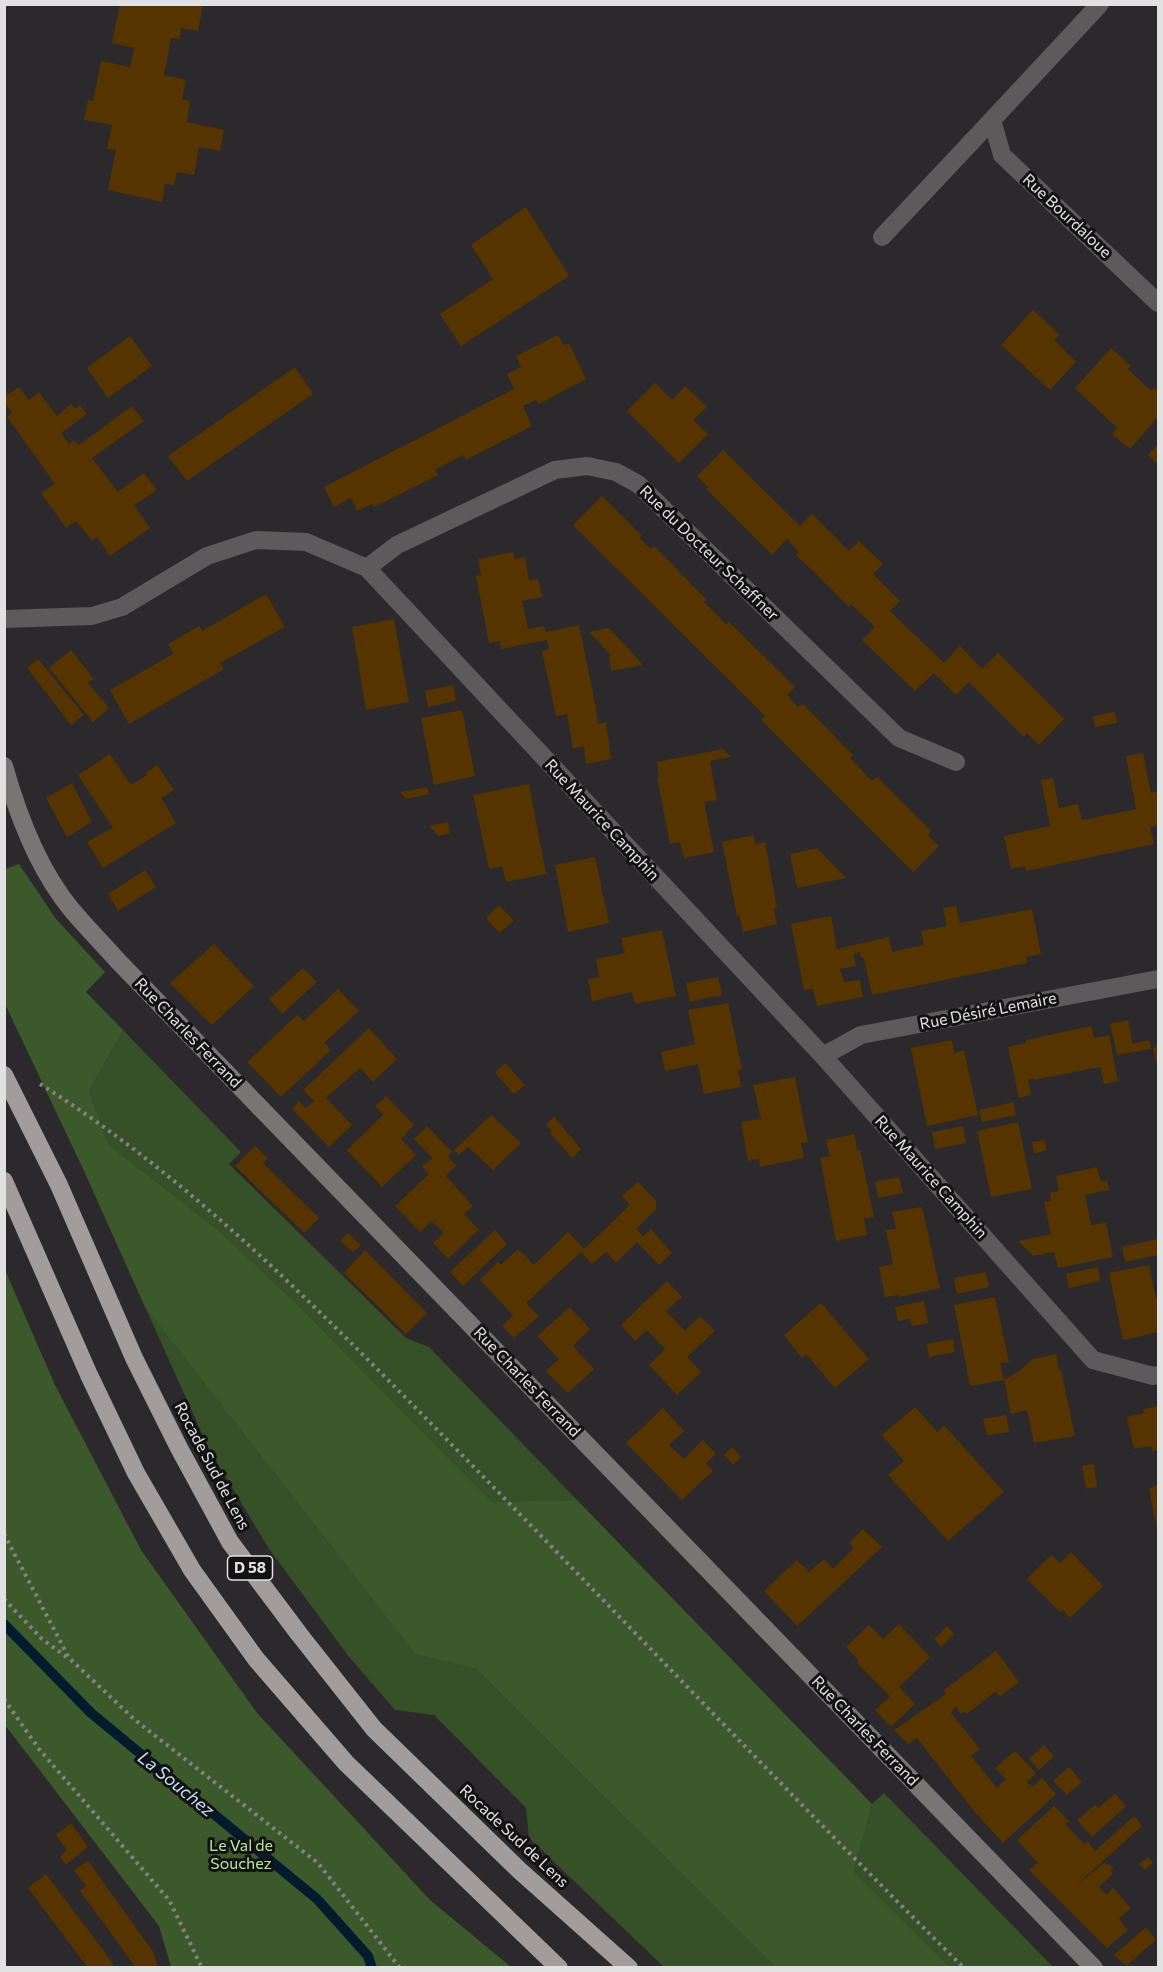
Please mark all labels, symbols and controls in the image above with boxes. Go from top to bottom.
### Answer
street label: Rue Bourdaloue [1019,170,1115,262]
street label: Rue du Docteur Schaffner [635,482,783,624]
street label: Rue Maurice Camphin [541,755,663,885]
street label: Rue Charles Ferrand [131,974,245,1092]
street label: Rue Désiré Lemaire [918,988,1058,1034]
street label: Rue Maurice Camphin [871,1112,991,1242]
street label: Rue Charles Ferrand [470,1323,584,1441]
street label: Rocade Sud de Lens [170,1399,254,1533]
road number: D 58 [228,1556,272,1580]
street label: Rue Charles Ferrand [808,1672,922,1790]
water label: La Souchez [133,1747,219,1821]
street label: Rocade Sud de Lens [455,1780,573,1892]
park label: Le Val de Souchez [209,1836,273,1874]

